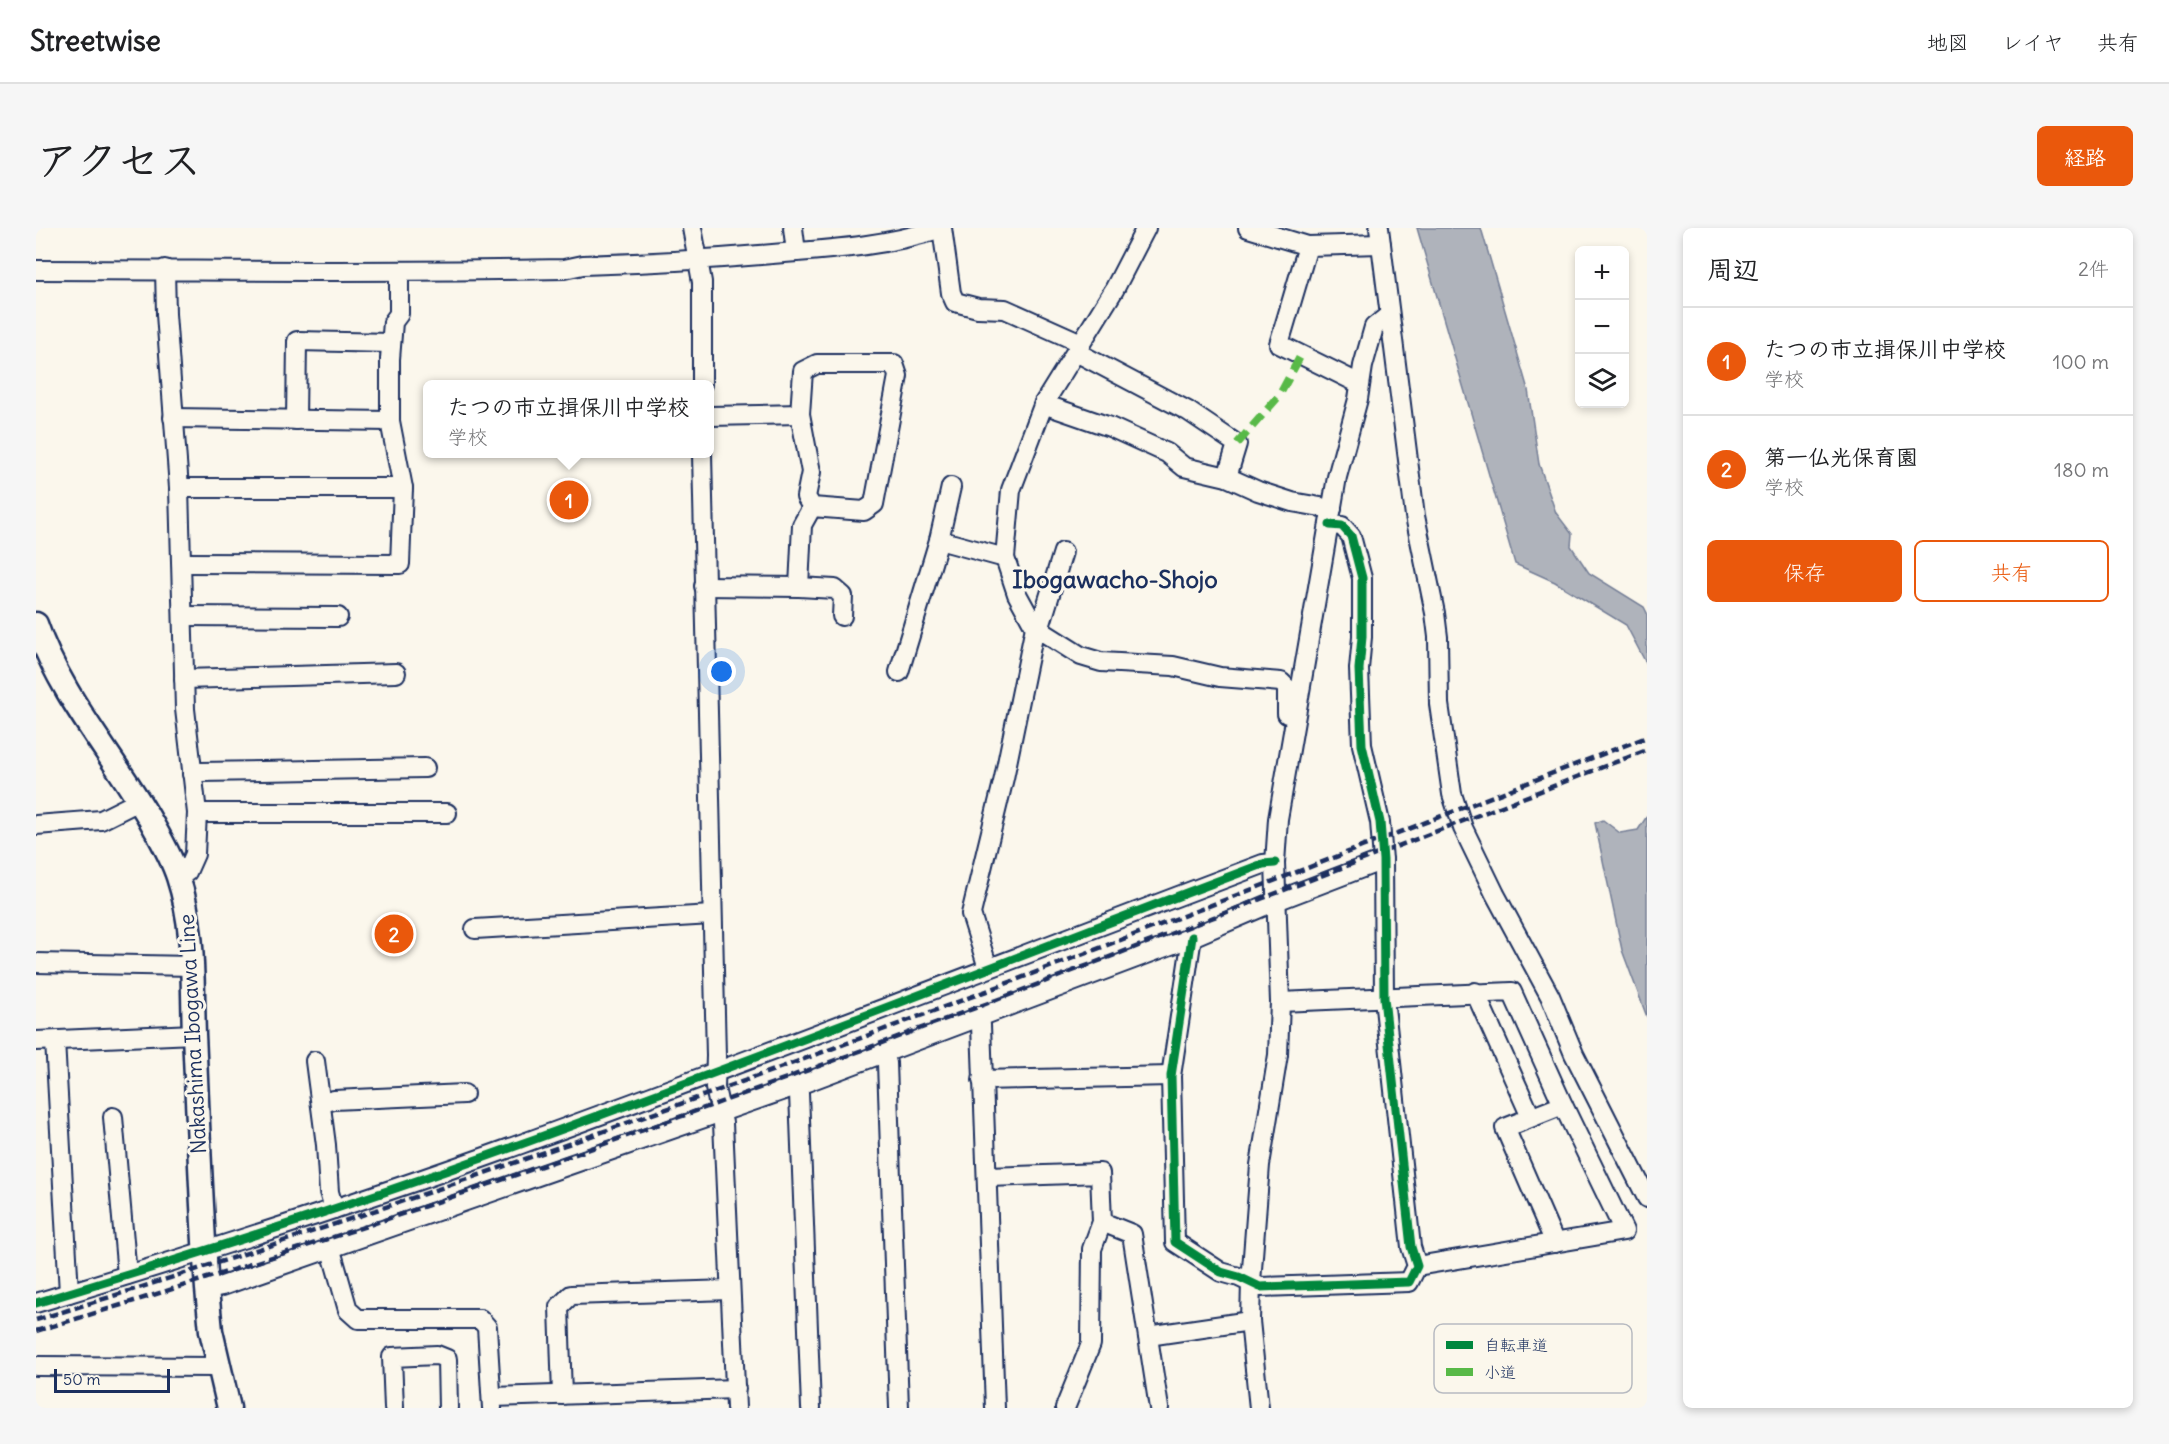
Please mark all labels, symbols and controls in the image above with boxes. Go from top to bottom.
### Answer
text: Streetwise [30,23,161,59]
text: 地図 [1927,29,1969,56]
text: レイヤ [2002,29,2064,56]
text: 共有 [2097,29,2139,56]
button: 経路 [2037,126,2133,186]
text: アクセス [36,134,201,186]
map controls [1575,246,1629,408]
button: + [1575,246,1629,300]
text: 周辺 [1707,253,1759,286]
text: 2件 [2078,256,2109,281]
button: − [1575,300,1629,354]
text: たつの市立揖保川中学校 [1764,335,2006,363]
text: 1 [1723,349,1730,374]
text: 100 m [2052,349,2109,374]
button: layers [1575,354,1629,408]
text: 学校 [1764,366,1804,391]
popup [423,380,714,458]
text: たつの市立揖保川中学校 [447,393,690,421]
text: 学校 [447,424,487,449]
text: 第一仏光保育園 [1764,443,1918,471]
text: 2 [1721,457,1732,482]
text: 180 m [2054,457,2109,482]
text: 学校 [1764,474,1804,499]
pin: 1 [550,478,588,522]
button: 保存 [1707,540,1902,602]
button: 共有 [1914,540,2109,602]
district label: Ibogawacho-Shojo [1012,564,1218,594]
your location [707,657,736,686]
pin: 2 [374,912,414,956]
street label: Nakashima Ibogawa Line [173,913,212,1155]
legend [1434,1324,1632,1393]
text: 自転車道 [1484,1335,1548,1355]
text: 小道 [1484,1362,1516,1382]
scale bar [54,1366,170,1394]
text: 50 m [63,1369,101,1389]

